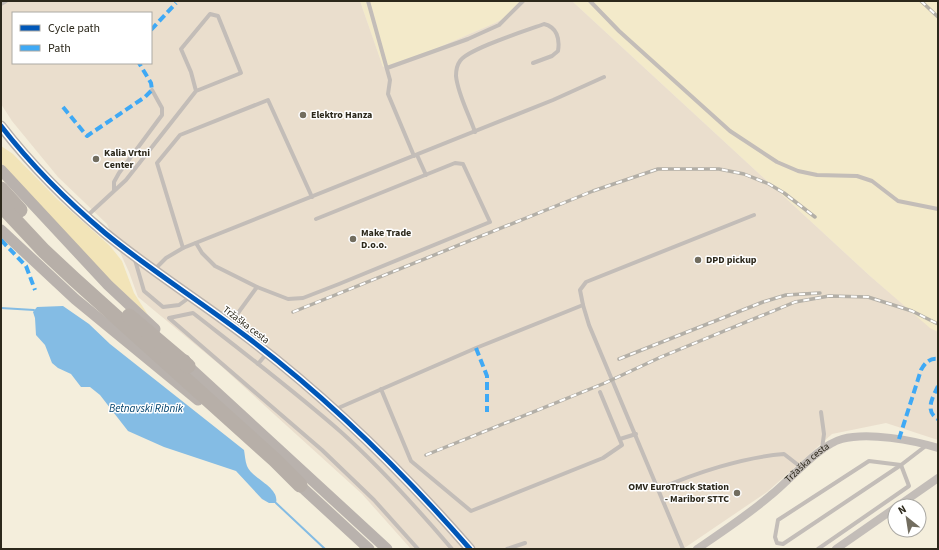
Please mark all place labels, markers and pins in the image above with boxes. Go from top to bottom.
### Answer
place label: Elektro Hanza [311,108,372,122]
marker: Elektro Hanza [298,110,308,120]
place label: Kalia Vrtni Center [104,146,150,172]
marker: Kalia Vrtni Center [91,154,101,164]
place label: Make Trade D.o.o. [361,226,411,252]
marker: Make Trade D.o.o. [348,234,358,244]
place label: DPD pickup [706,253,757,267]
marker: DPD pickup [693,255,703,265]
place label: OMV EuroTruck Station - Maribor STTC [628,480,729,506]
marker: OMV EuroTruck Station - Maribor STTC [732,488,742,498]

